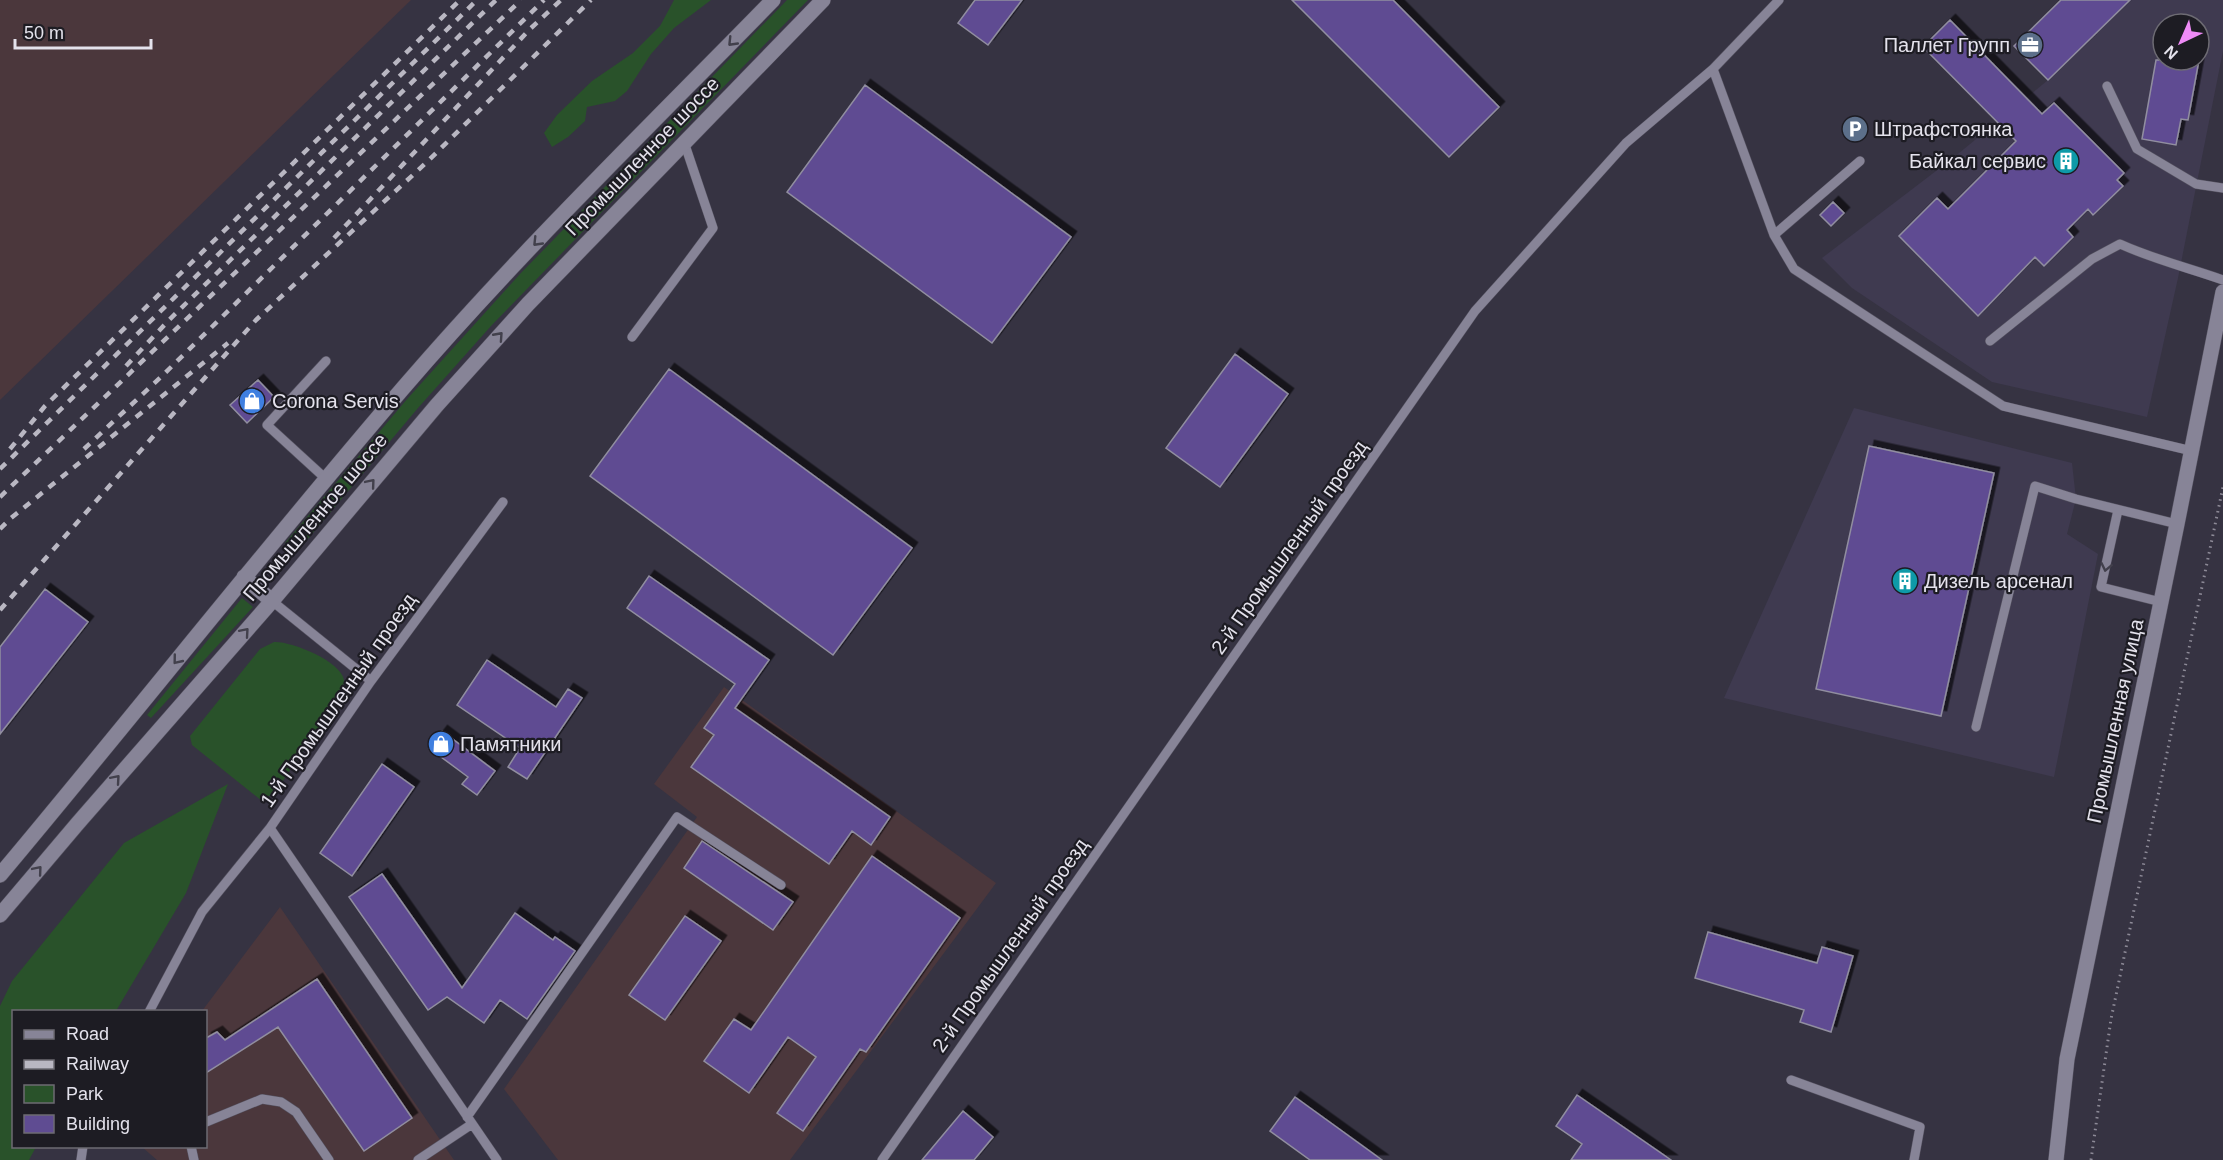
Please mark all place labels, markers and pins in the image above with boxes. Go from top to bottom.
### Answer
office icon: Паллет Групп [2015,30,2045,60]
place label: Паллет Групп [1884,34,2010,56]
parking icon: Штрафстоянка [1840,114,1870,144]
place label: Штрафстоянка [1874,118,2013,140]
building icon: Байкал сервис [2051,146,2081,176]
place label: Байкал сервис [1909,150,2046,172]
shop icon: Corona Servis [237,386,267,416]
place label: Corona Servis [272,390,399,412]
building icon: Дизель арсенал [1890,566,1920,596]
place label: Дизель арсенал [1924,570,2073,592]
shop icon: Памятники [426,729,456,759]
place label: Памятники [460,733,561,755]

